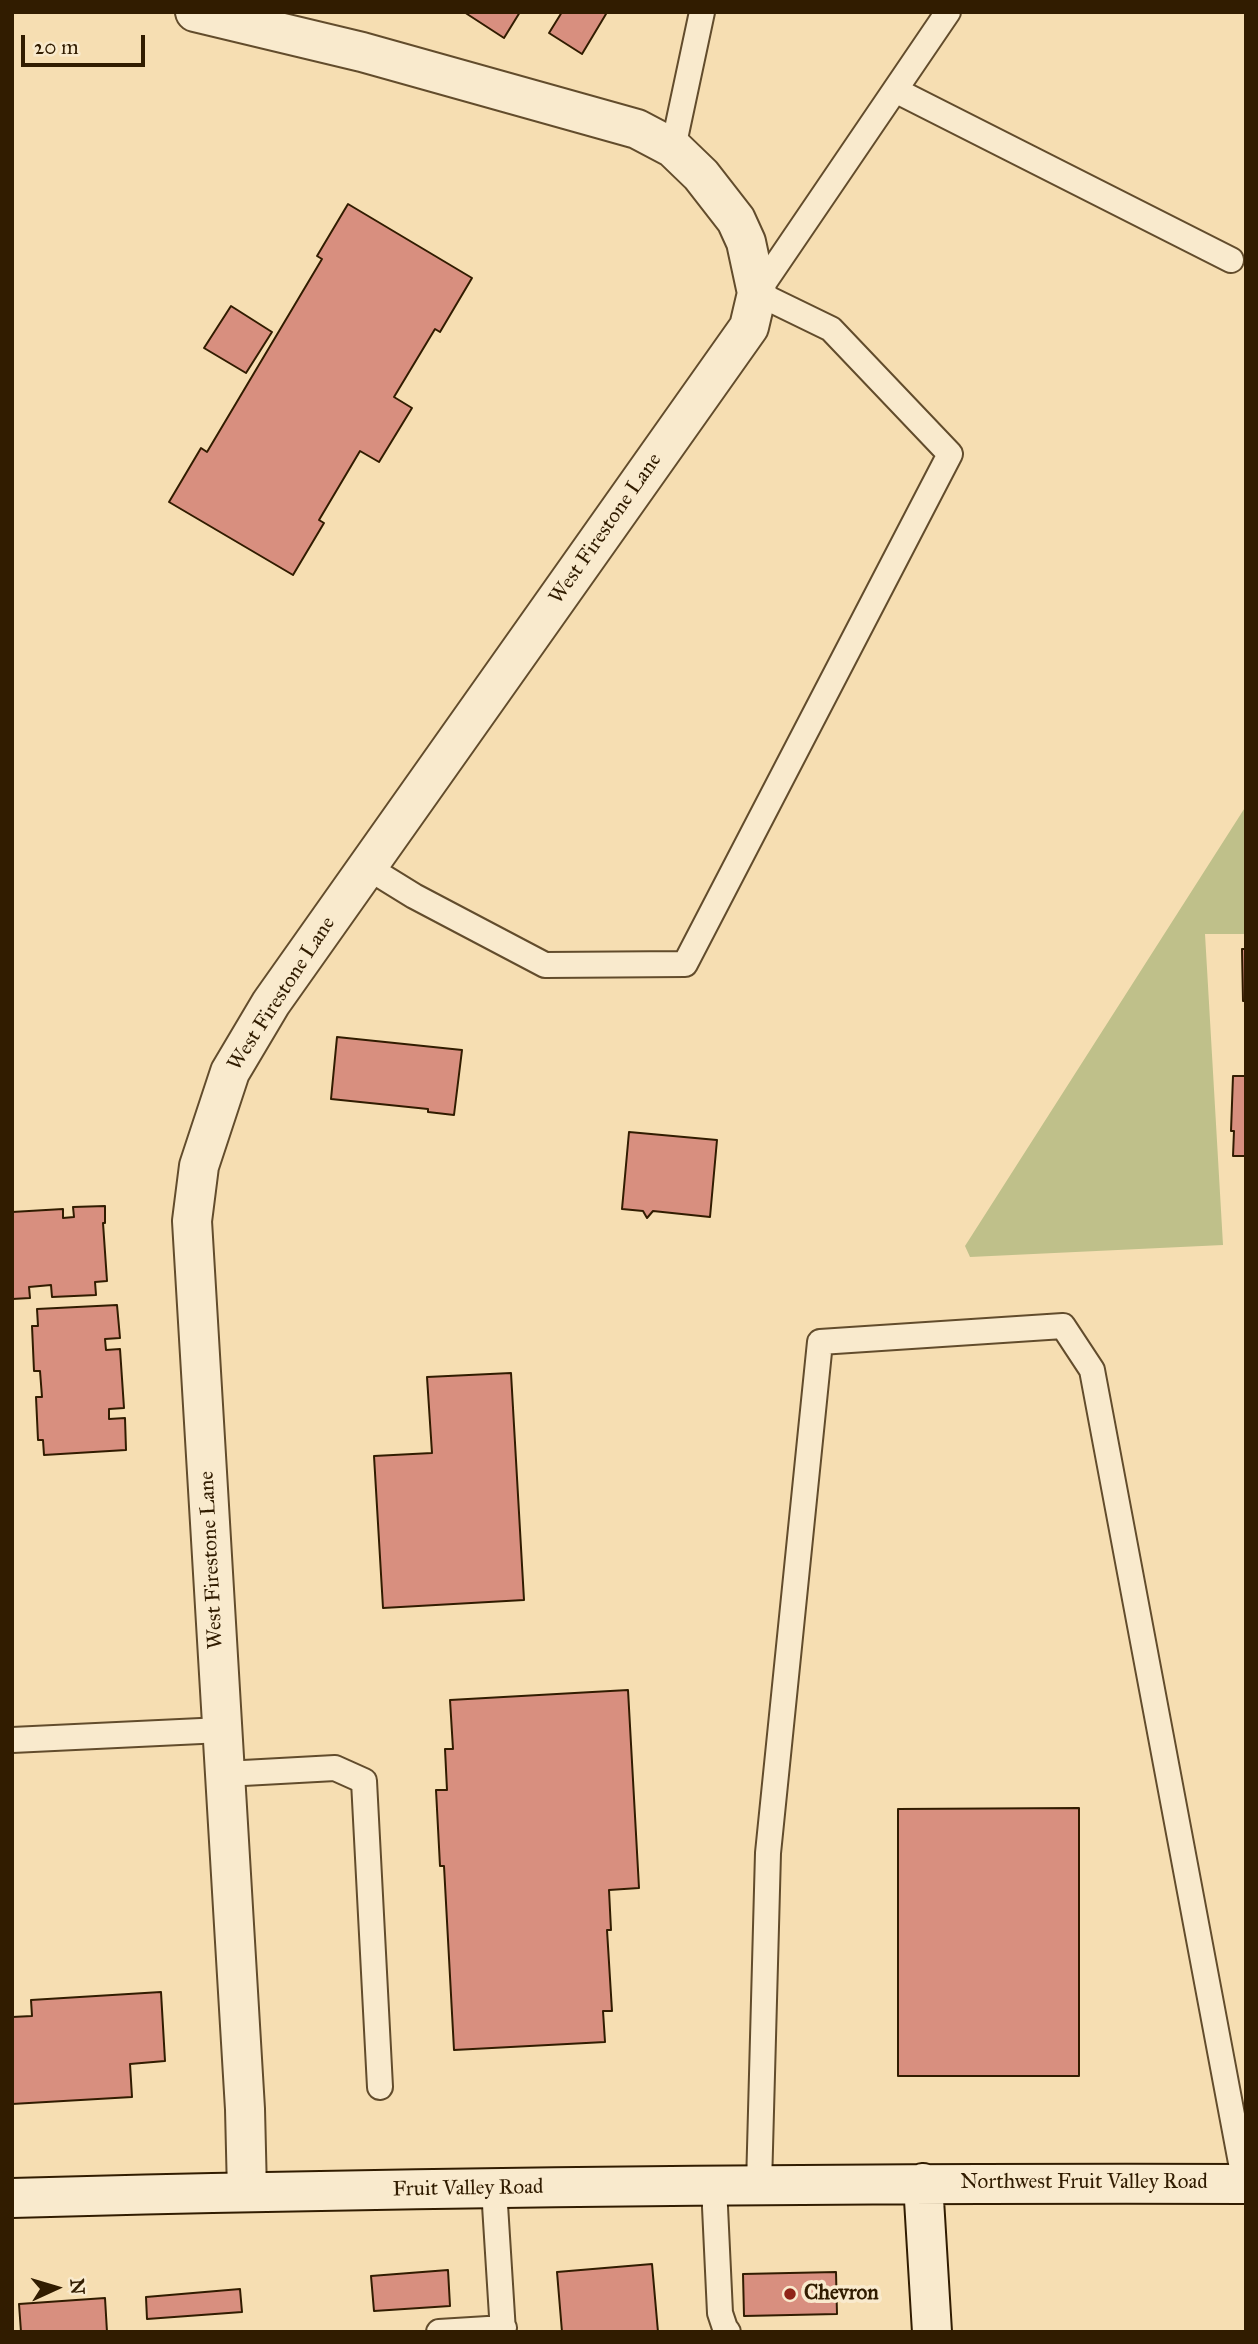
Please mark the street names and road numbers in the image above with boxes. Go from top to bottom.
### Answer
street label: West Firestone Lane [545,449,667,609]
street label: West Firestone Lane [223,912,341,1076]
street label: West Firestone Lane [195,1470,229,1650]
street label: Northwest Fruit Valley Road [960,2170,1208,2196]
street label: Fruit Valley Road [392,2175,544,2203]

